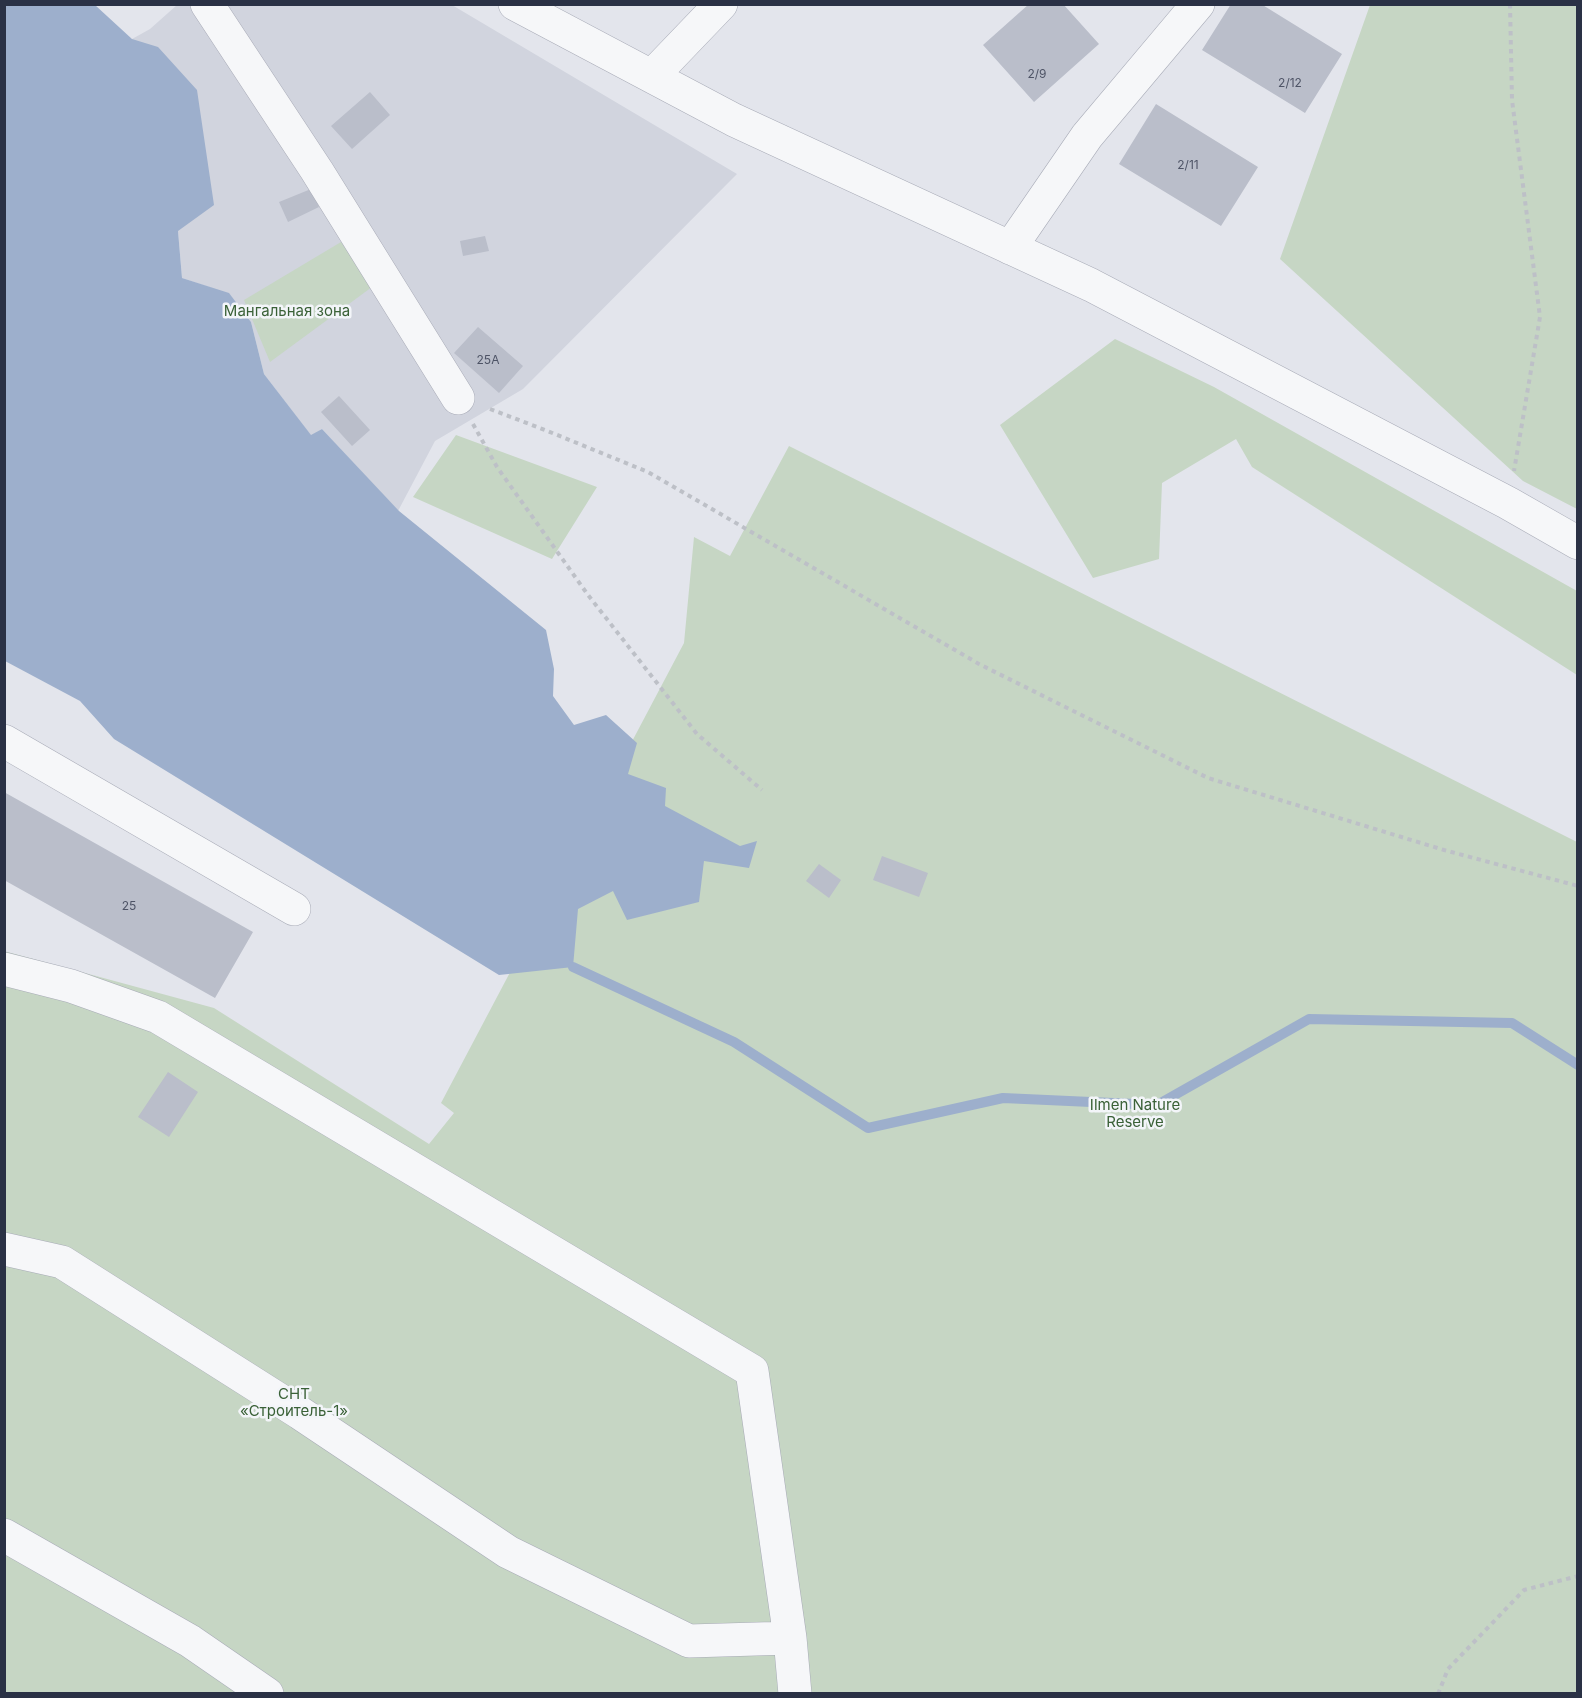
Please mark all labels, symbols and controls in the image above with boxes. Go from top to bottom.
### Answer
house number: 2/9 [1027,67,1047,81]
house number: 2/12 [1278,76,1302,90]
house number: 2/11 [1177,158,1199,172]
park label: Мангальная зона [224,302,350,320]
house number: 25А [477,353,499,367]
house number: 25 [122,899,136,913]
park label: Ilmen Nature Reserve [1090,1096,1180,1131]
park label: СНТ «Строитель-1» [240,1385,348,1420]

